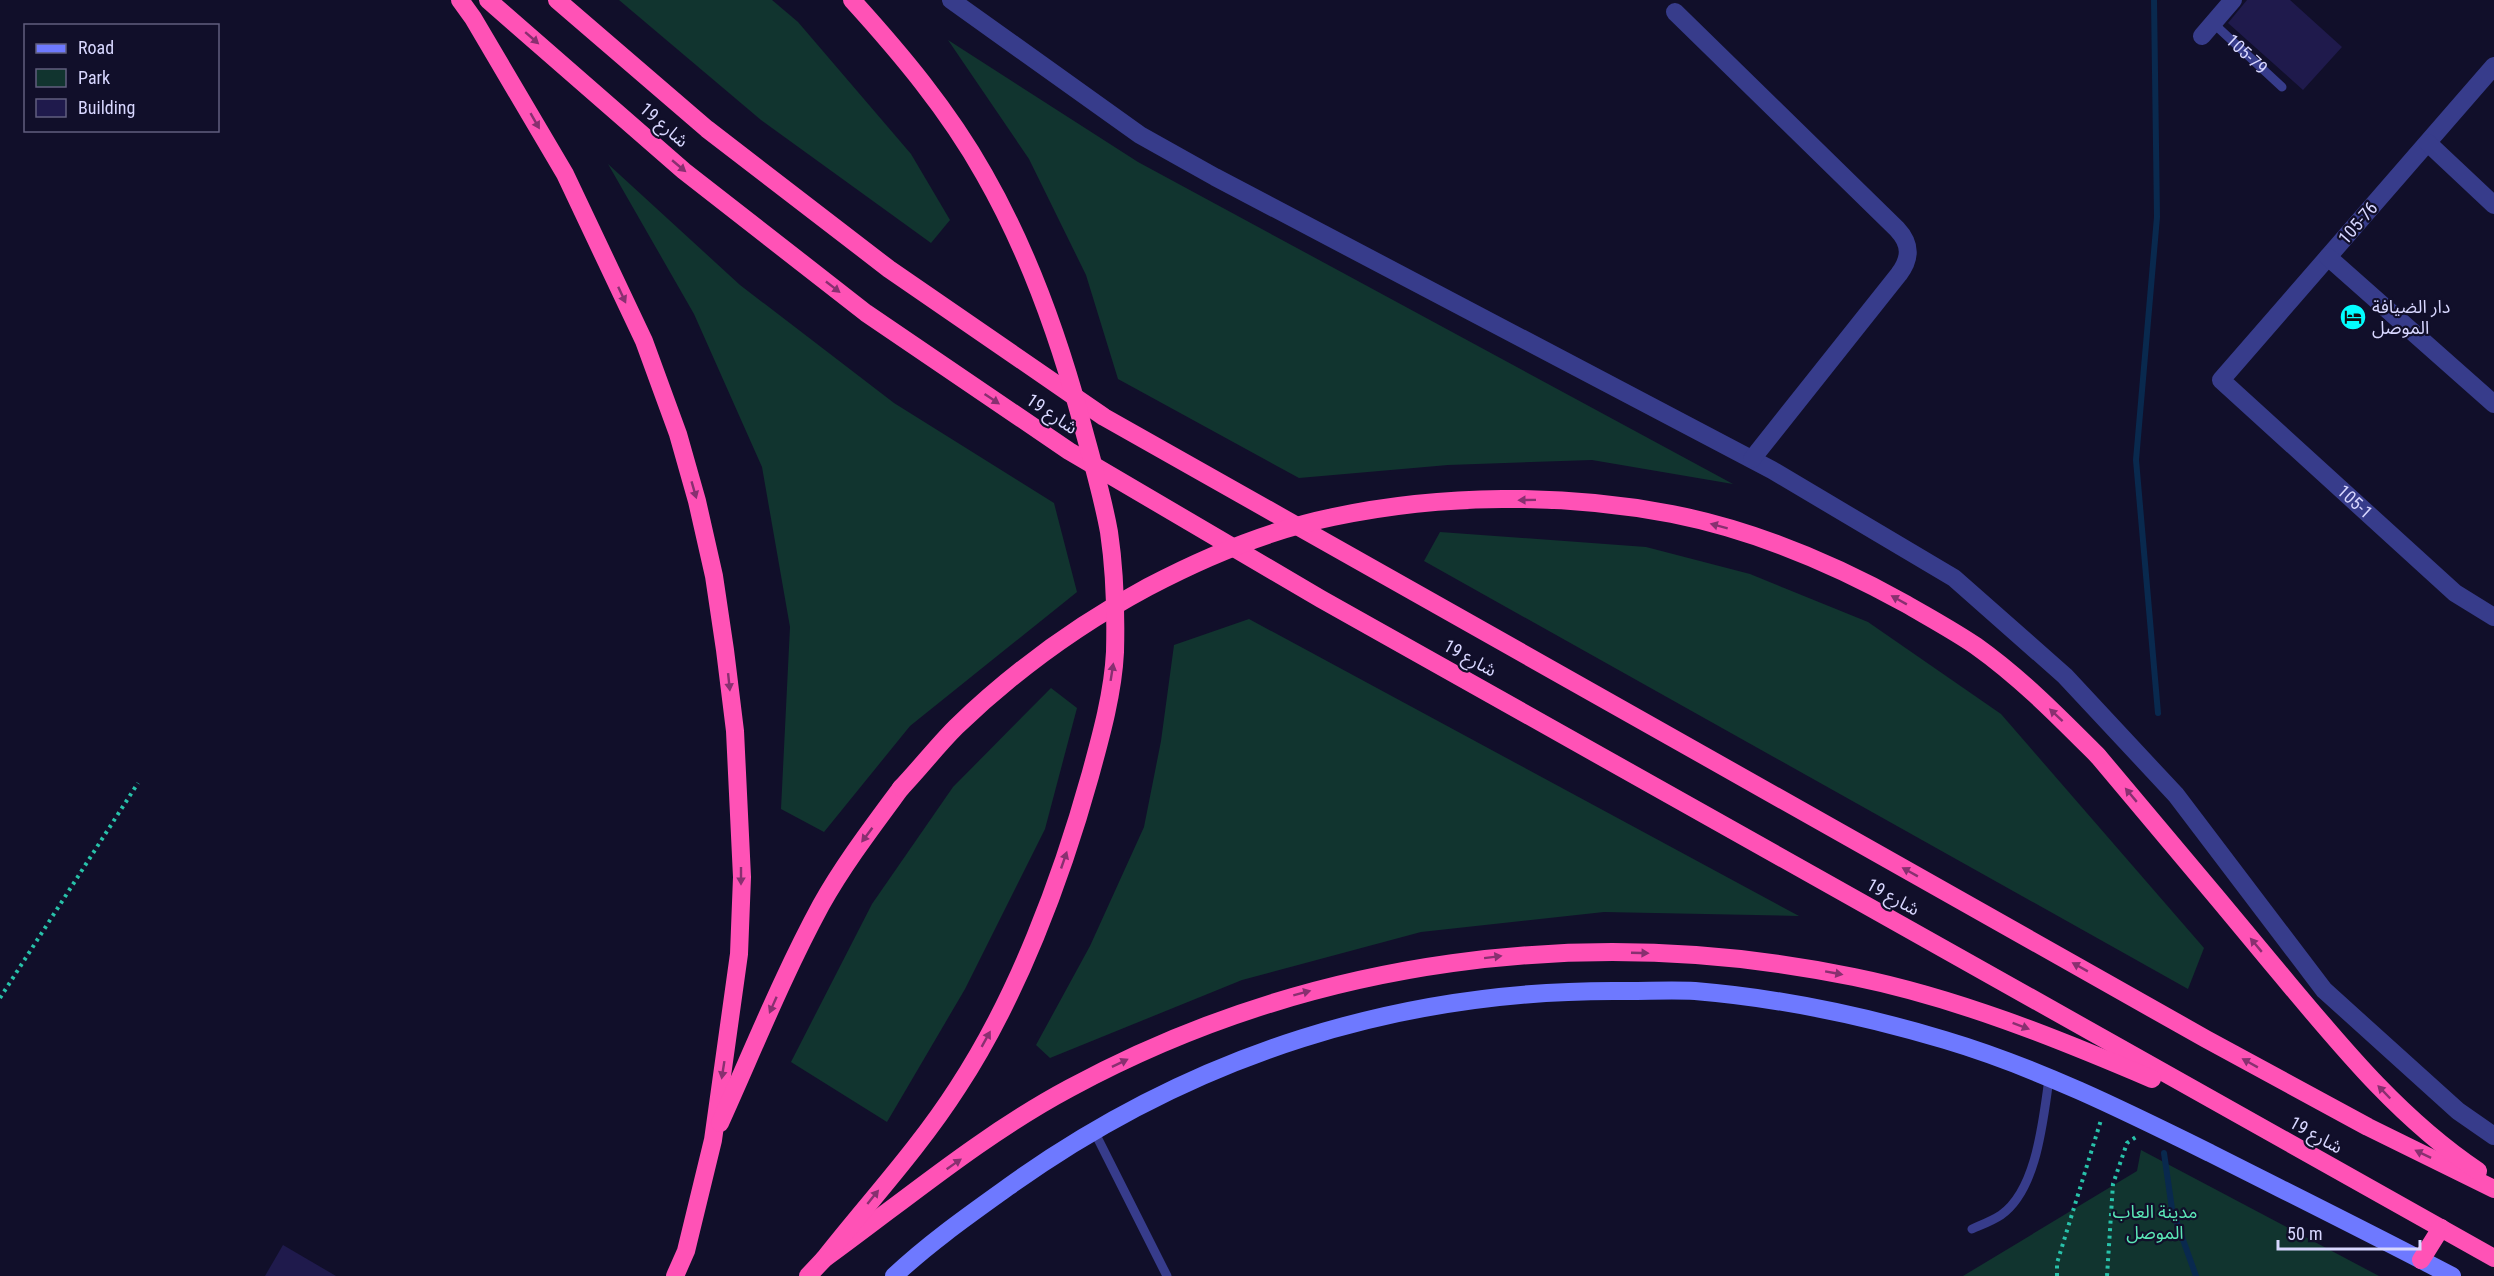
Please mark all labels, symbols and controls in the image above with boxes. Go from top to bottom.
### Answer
legend [24,24,219,132]
street label: 105-79 [2222,30,2272,78]
one-way arrow [524,32,540,45]
text: Road [78,37,114,58]
text: Park [78,67,110,88]
text: Building [78,97,135,118]
street label: شارع 19 [633,98,693,154]
one-way arrow [529,113,540,129]
one-way arrow [671,160,687,173]
street label: 105-76 [2334,197,2382,248]
one-way arrow [825,281,840,293]
one-way arrow [617,287,627,305]
place label: دار الضيافة الموصل [2372,296,2450,339]
hotel icon: دار الضيافة الموصل [2338,302,2368,332]
street label: شارع 19 [1021,389,1082,442]
one-way arrow [984,393,1000,405]
street label: 105-1 [2333,480,2377,523]
one-way arrow [690,481,699,499]
one-way arrow [1517,495,1536,505]
one-way arrow [1710,521,1728,530]
one-way arrow [1891,595,1907,606]
street label: شارع 19 [1438,635,1500,684]
one-way arrow [1108,662,1117,681]
one-way arrow [724,672,734,691]
one-way arrow [2050,708,2064,722]
one-way arrow [2125,788,2138,803]
one-way arrow [861,827,873,842]
one-way arrow [1059,851,1069,869]
one-way arrow [1902,866,1918,877]
one-way arrow [736,867,746,886]
street label: شارع 19 [1861,874,1923,923]
one-way arrow [2250,937,2263,953]
one-way arrow [1630,948,1649,958]
one-way arrow [1484,952,1503,962]
one-way arrow [2072,962,2088,973]
one-way arrow [1824,969,1843,978]
one-way arrow [1293,988,1311,998]
one-way arrow [769,997,778,1014]
one-way arrow [2012,1022,2030,1031]
one-way arrow [981,1030,991,1047]
one-way arrow [2241,1058,2258,1068]
one-way arrow [1112,1059,1129,1068]
one-way arrow [718,1061,727,1080]
one-way arrow [2377,1086,2391,1100]
street label: شارع 19 [2284,1112,2346,1161]
one-way arrow [2414,1149,2431,1158]
one-way arrow [945,1158,961,1170]
one-way arrow [866,1189,879,1205]
park label: مدينة العاب الموصل [2113,1201,2197,1244]
scale bar [2278,1213,2420,1251]
text: 50 m [2287,1223,2322,1244]

